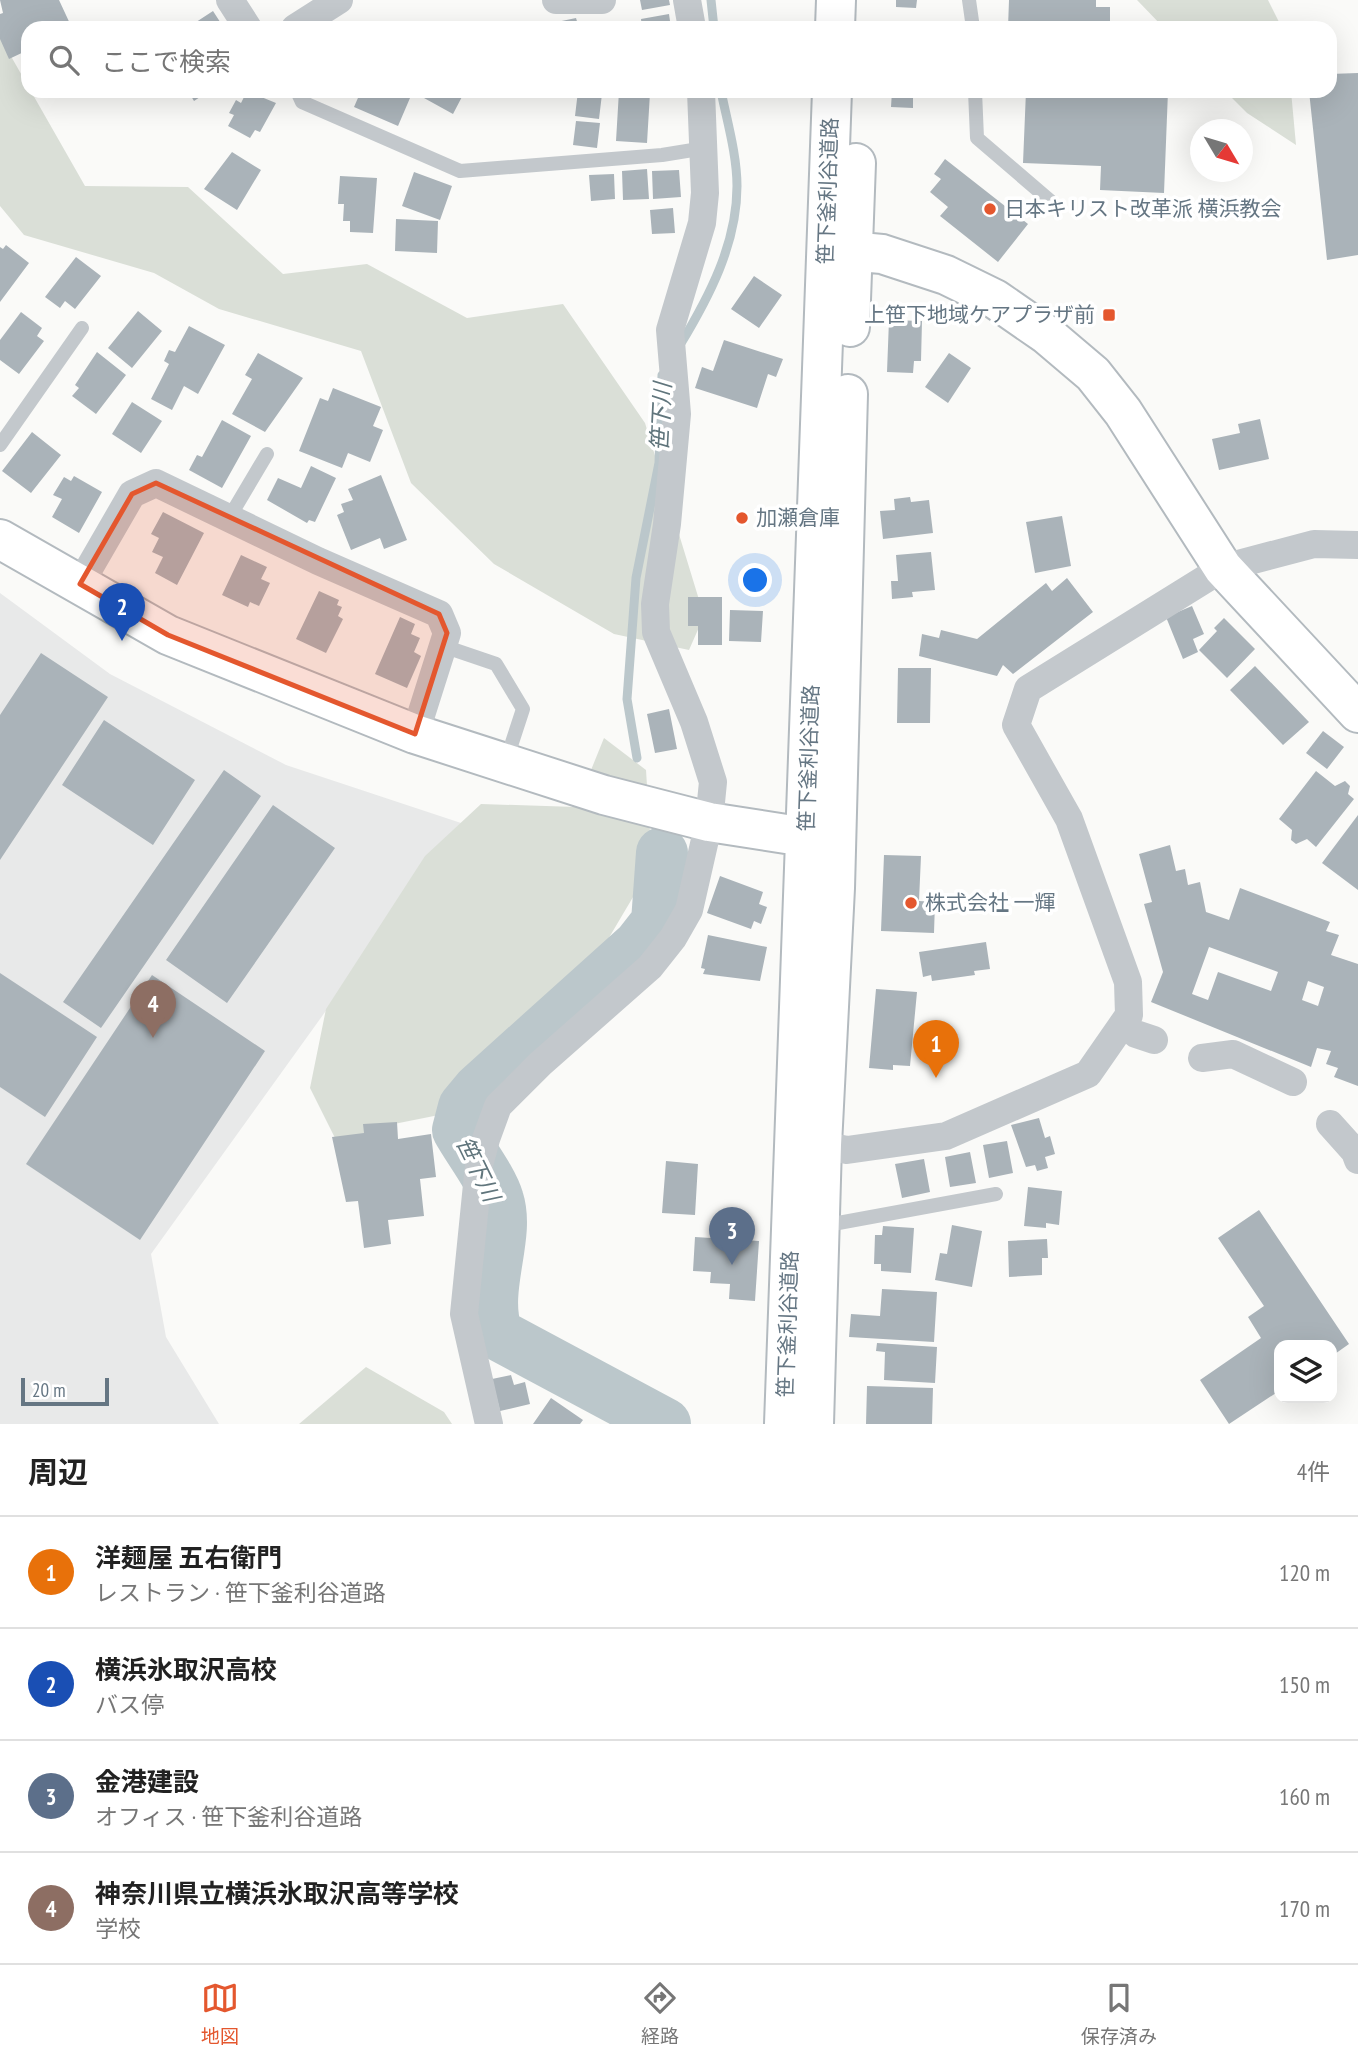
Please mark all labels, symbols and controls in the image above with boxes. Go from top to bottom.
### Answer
search box [21,21,1337,98]
icon: search [45,41,83,79]
text: ここで検索 [101,45,231,78]
street label: 笹下釜利谷道路 [811,117,844,265]
north arrow [1190,119,1253,182]
place label: 日本キリスト改革派 横浜教会 [1004,195,1281,222]
marker: 日本キリスト改革派 横浜教会 [982,201,998,217]
place label: 上笹下地域ケアプラザ前 [864,301,1095,328]
marker: 上笹下地域ケアプラザ前 [1101,307,1117,323]
water label: 笹下川 [644,379,677,452]
place label: 加瀬倉庫 [756,504,840,531]
marker: 加瀬倉庫 [734,510,750,526]
your location [738,563,772,597]
pin: 2 [99,583,145,641]
street label: 笹下釜利谷道路 [792,684,825,832]
place label: 株式会社 一輝 [925,889,1055,916]
marker: 株式会社 一輝 [903,895,919,911]
pin: 4 [130,980,176,1038]
pin: 1 [913,1020,959,1078]
water label: 笹下川 [450,1131,508,1209]
pin: 3 [709,1207,755,1265]
street label: 笹下釜利谷道路 [771,1250,804,1398]
map controls [1274,1340,1337,1403]
button: layers [1274,1340,1337,1403]
scale bar [21,1375,108,1407]
text: 20 m [32,1378,66,1402]
text: 周辺 [28,1452,88,1491]
text: 4件 [1297,1457,1330,1486]
text: 洋麺屋 五右衛門 [95,1541,282,1574]
text: 1 [46,1558,57,1587]
text: 120 m [1279,1558,1330,1587]
text: レストラン · 笹下釜利谷道路 [95,1578,386,1607]
text: 横浜氷取沢高校 [95,1653,277,1686]
text: 2 [46,1670,57,1699]
text: 150 m [1279,1670,1330,1699]
text: バス停 [95,1690,164,1719]
text: 金港建設 [95,1765,199,1798]
text: 3 [46,1782,57,1811]
text: 160 m [1279,1782,1330,1811]
text: オフィス · 笹下釜利谷道路 [95,1802,362,1831]
text: 神奈川県立横浜氷取沢高等学校 [95,1877,459,1910]
text: 4 [46,1894,57,1923]
text: 170 m [1279,1894,1330,1923]
text: 学校 [95,1914,141,1943]
tab: 地図 [201,1979,239,2048]
tab: 経路 [641,1979,679,2048]
tab: 保存済み [1081,1979,1157,2048]

